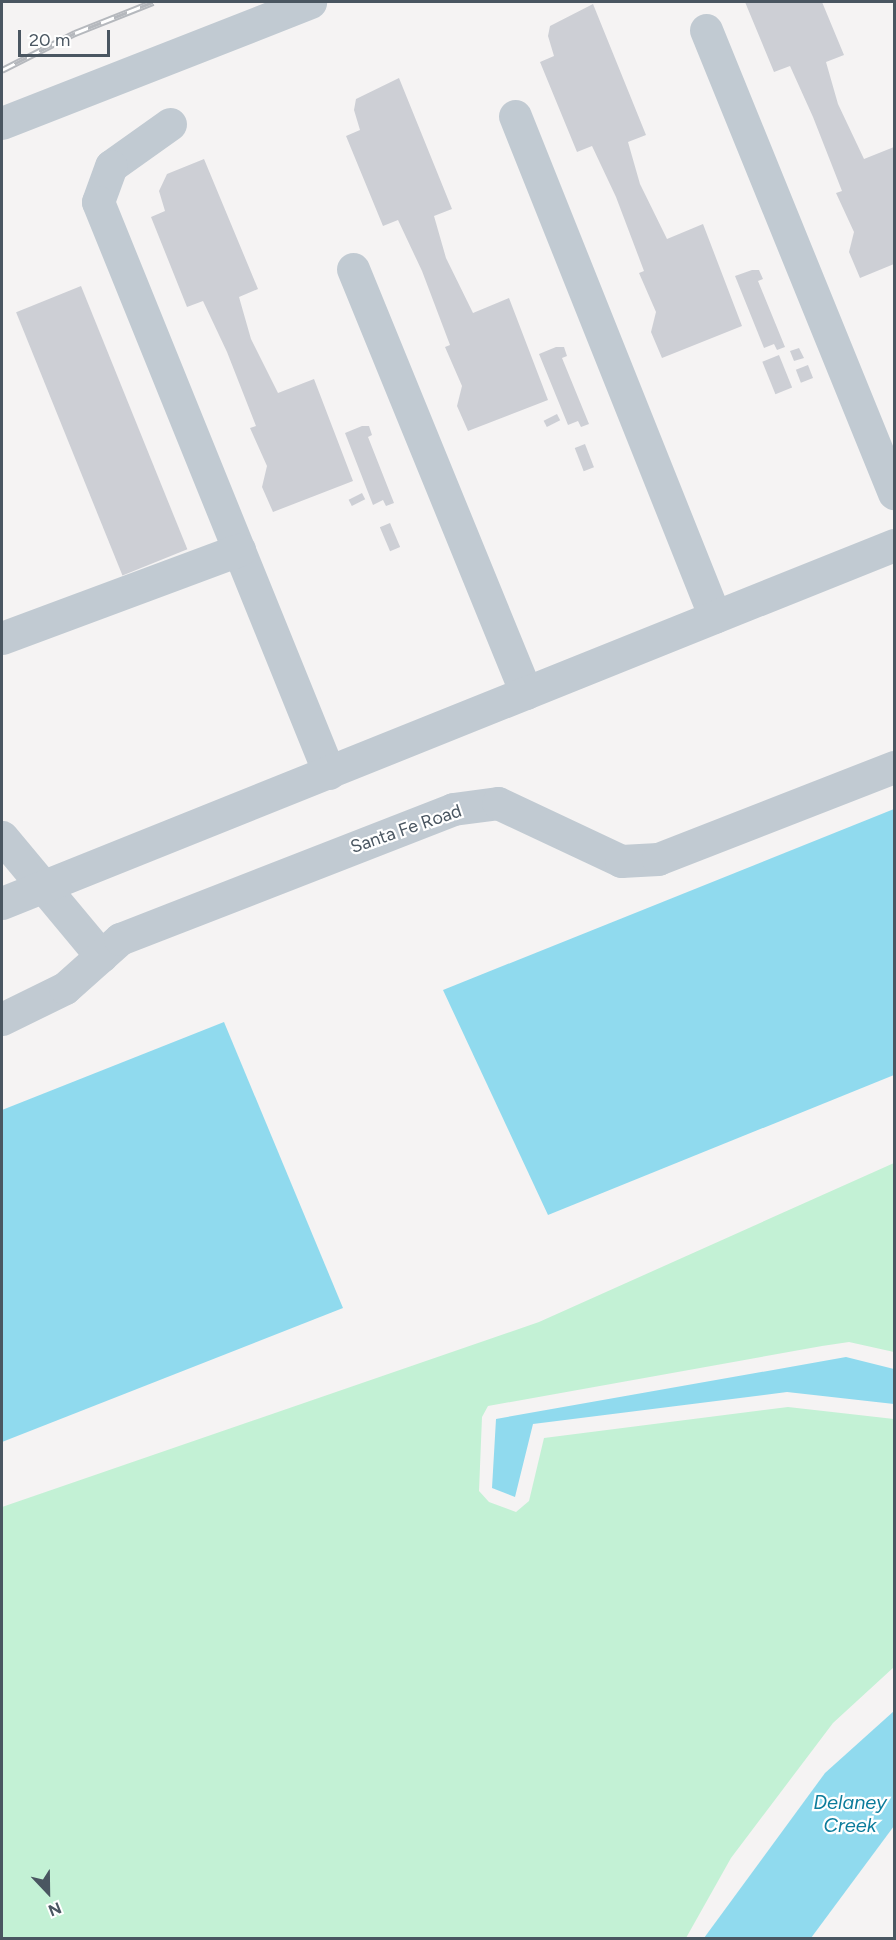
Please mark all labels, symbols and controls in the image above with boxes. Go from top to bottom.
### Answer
scale bar [21,18,112,56]
text: 20 m [29,29,70,51]
street label: Santa Fe Road [348,800,464,858]
water label: Delaney Creek [813,1790,887,1837]
north arrow [18,1862,78,1922]
text: N [46,1898,64,1920]

